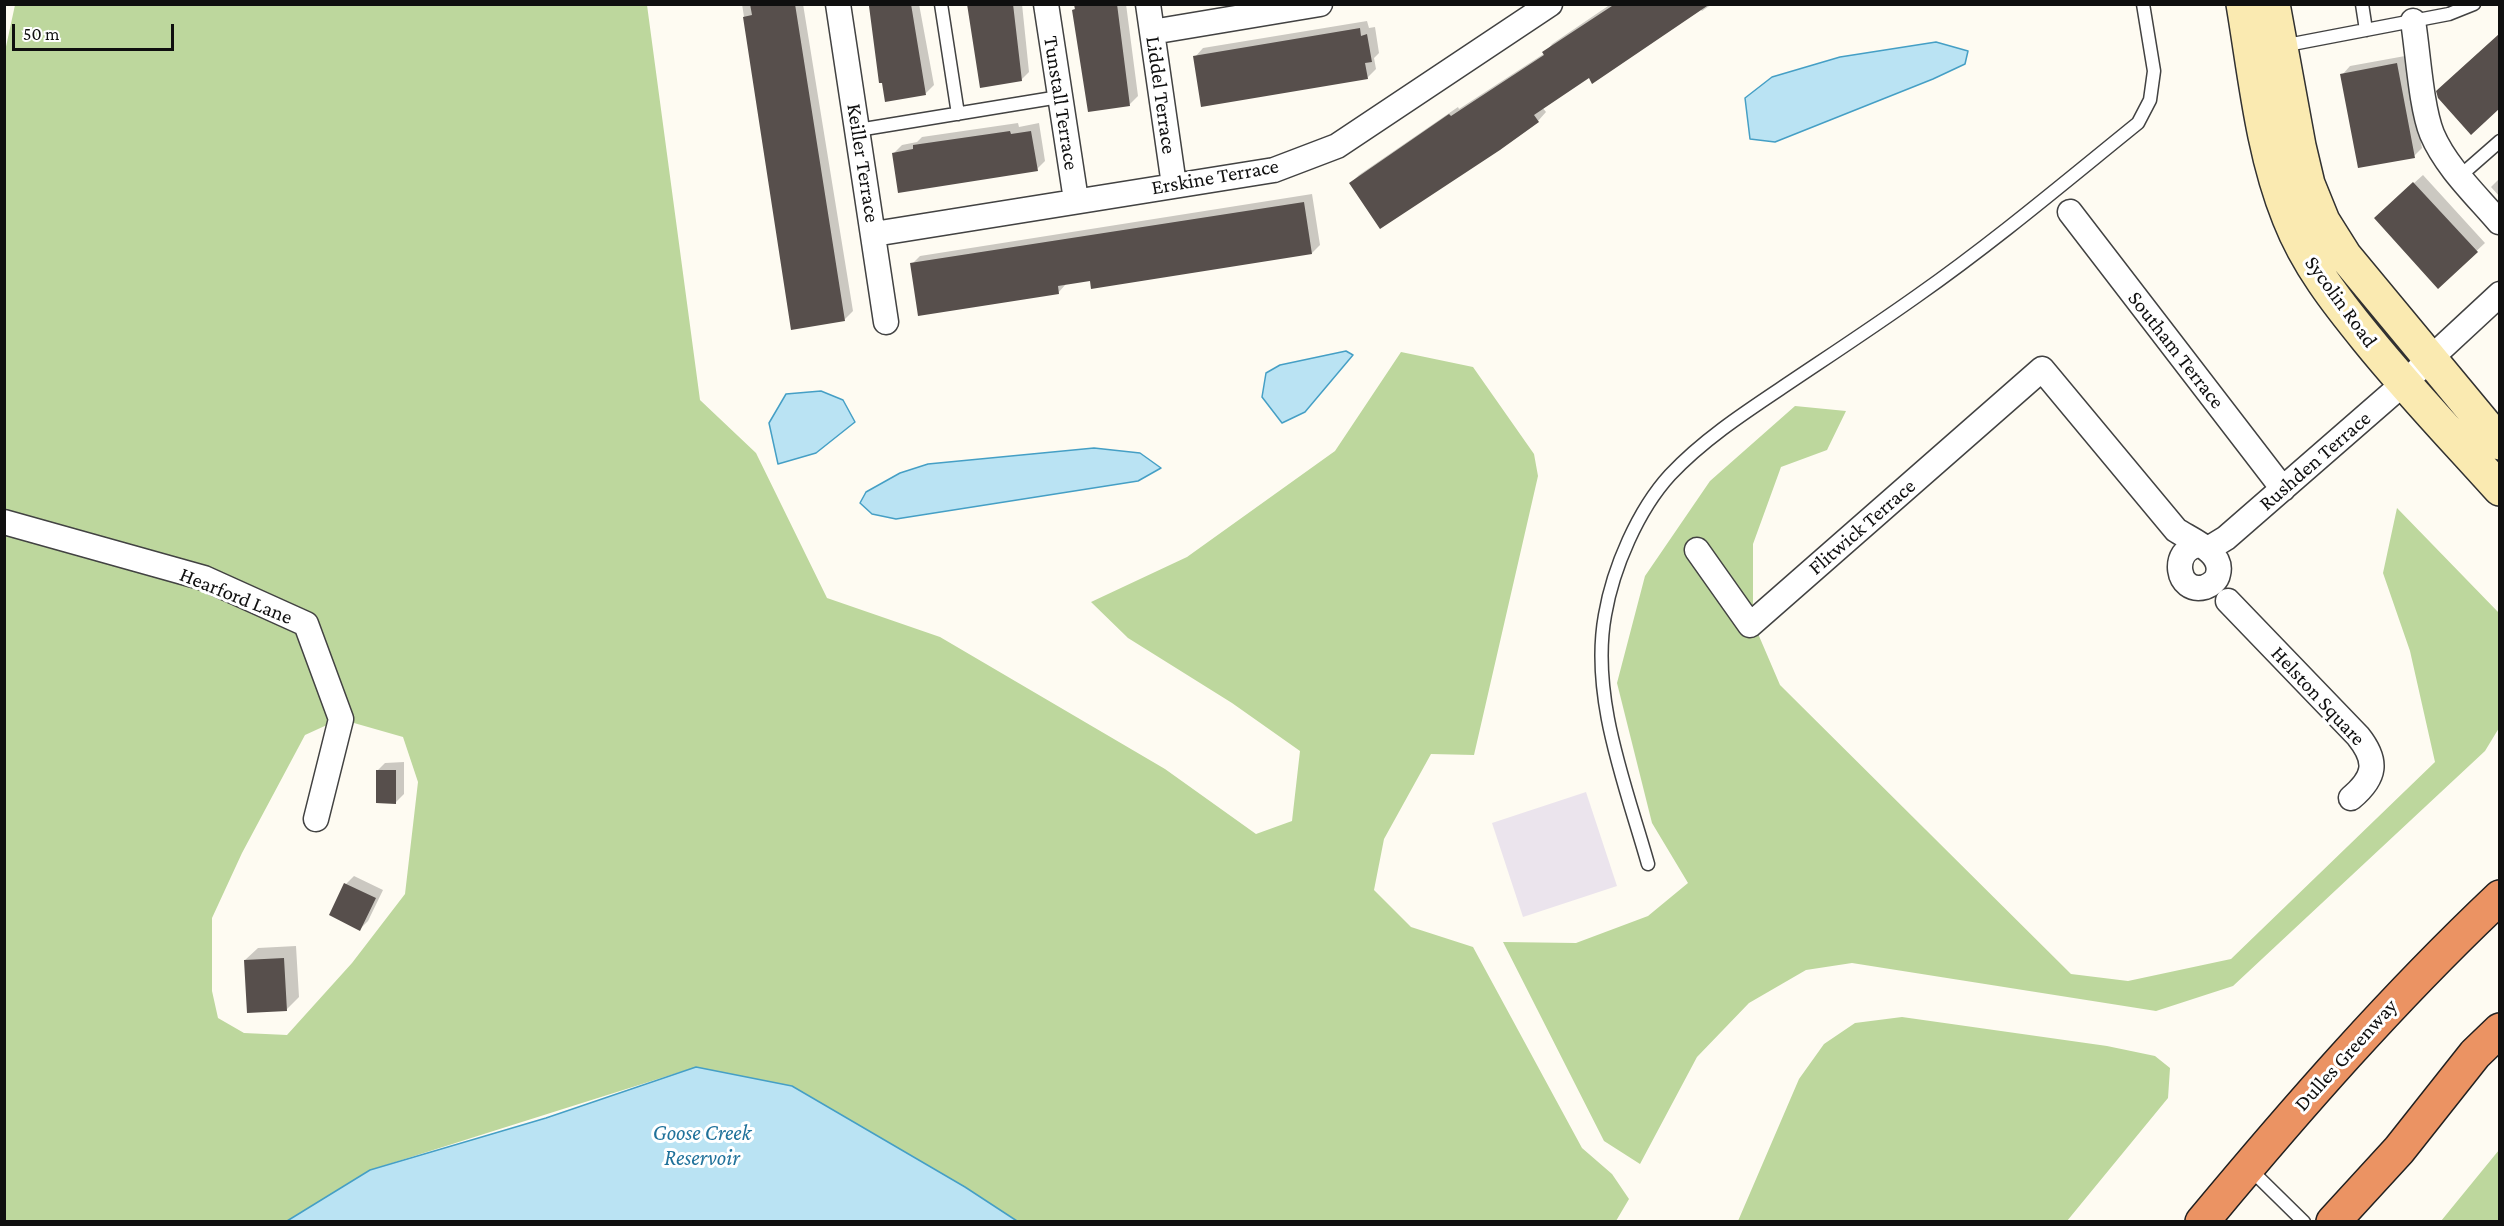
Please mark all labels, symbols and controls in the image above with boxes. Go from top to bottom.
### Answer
scale bar [15,12,177,50]
text: 50 m [23,24,60,44]
street label: Tunstall Terrace [1038,34,1084,172]
street label: Liddel Terrace [1140,34,1182,156]
street label: Keiller Terrace [841,102,885,224]
street label: Erskine Terrace [1149,153,1281,201]
street label: Sycolin Road [2299,251,2383,353]
street label: Southam Terrace [2122,286,2230,414]
street label: Rushden Terrace [2254,406,2376,516]
street label: Flitwick Terrace [1803,474,1921,580]
street label: Hearford Lane [176,562,296,630]
street label: Helston Square [2266,641,2370,751]
street label: Dulles Greenway [2289,994,2403,1116]
water label: Goose Creek Reservoir [653,1120,751,1172]

